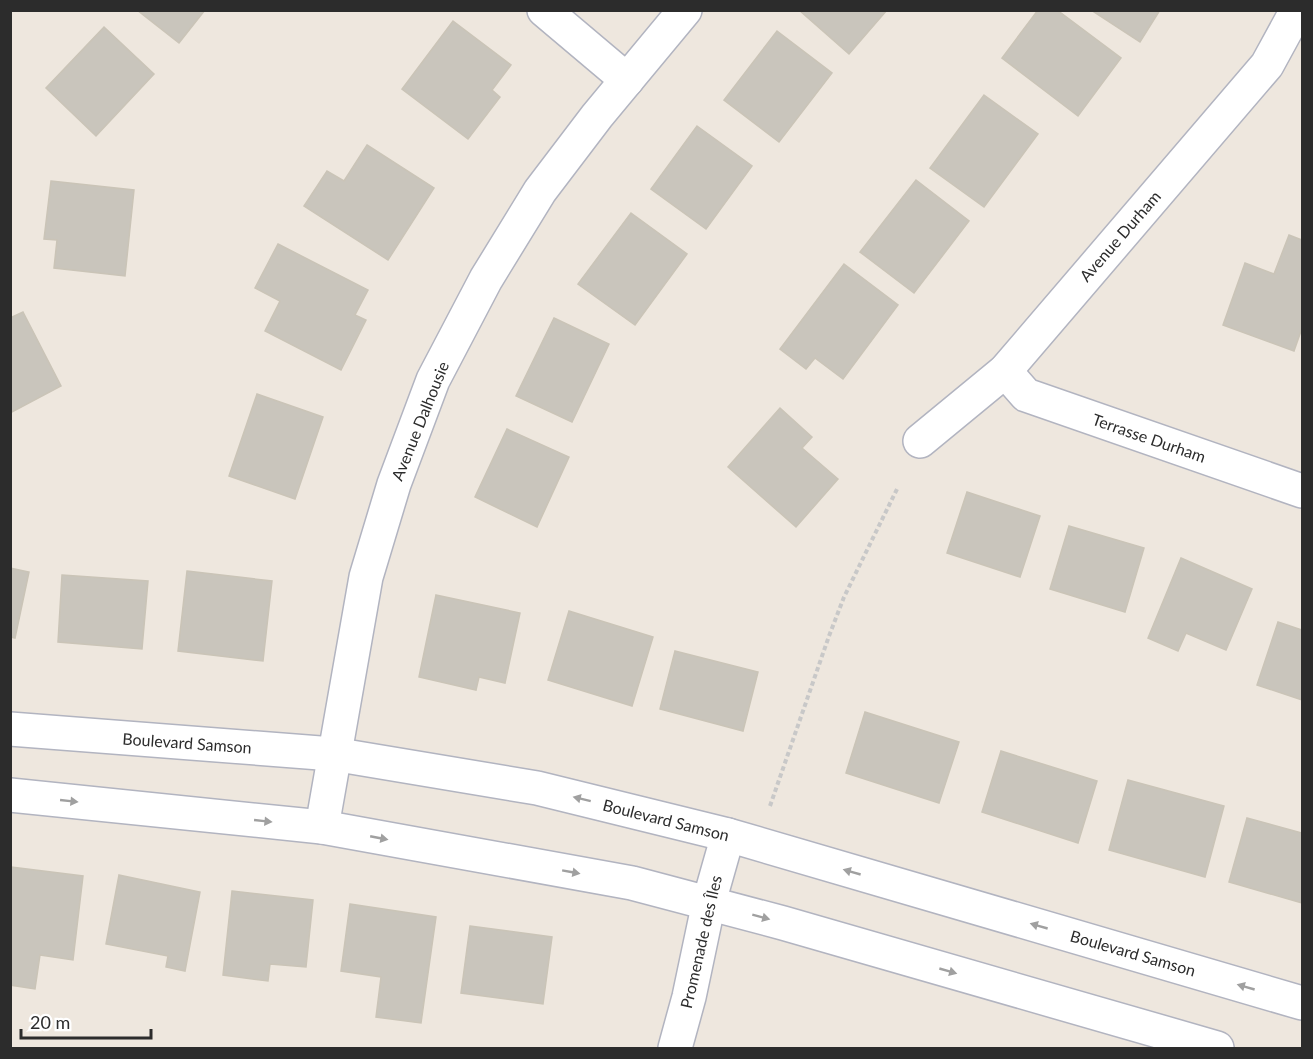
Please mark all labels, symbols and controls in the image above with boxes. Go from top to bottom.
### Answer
street label: Avenue Durham [1075,186,1164,285]
street label: Avenue Dalhousie [387,358,452,483]
street label: Terrasse Durham [1090,409,1208,466]
street label: Boulevard Samson [122,729,252,756]
one-way arrow [573,794,592,804]
street label: Boulevard Samson [601,795,731,844]
one-way arrow [59,796,78,806]
one-way arrow [253,816,272,826]
one-way arrow [370,834,389,843]
one-way arrow [843,866,861,876]
one-way arrow [562,868,581,877]
street label: Promenade des Îles [676,873,725,1010]
one-way arrow [752,913,770,922]
one-way arrow [1030,921,1048,930]
street label: Boulevard Samson [1068,926,1198,979]
one-way arrow [939,966,957,976]
one-way arrow [1237,982,1255,991]
scale bar [21,1002,152,1040]
text: 20 m [30,1011,70,1033]

